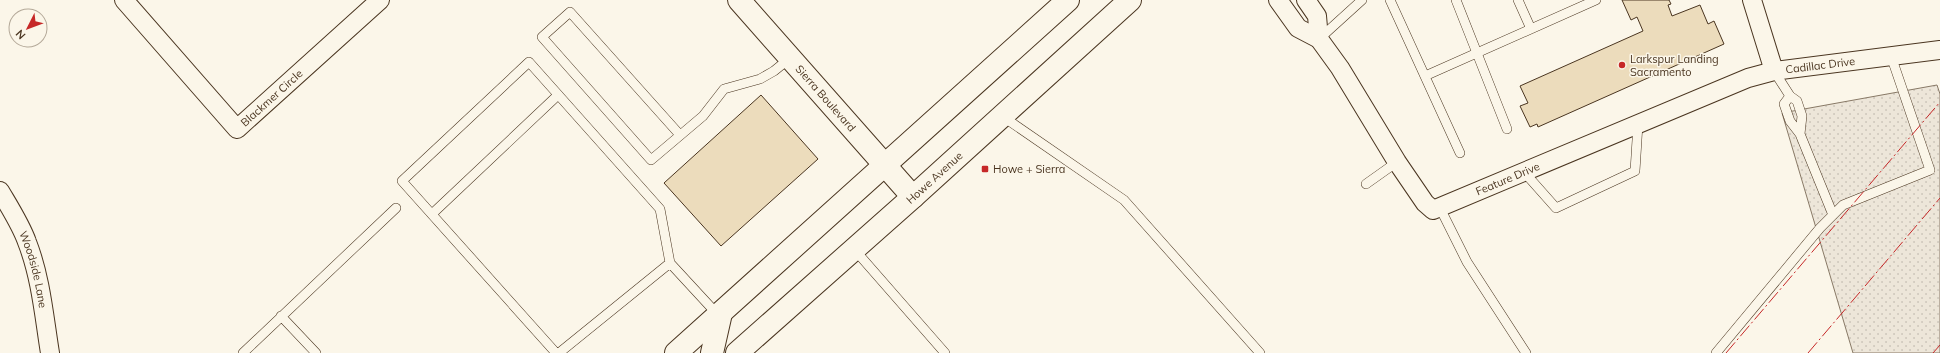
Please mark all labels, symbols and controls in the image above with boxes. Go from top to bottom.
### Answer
north arrow [8,8,48,48]
text: N [13,27,29,42]
place label: Larkspur Landing Sacramento [1630,52,1719,79]
street label: Cadillac Drive [1785,54,1856,76]
marker: Larkspur Landing Sacramento [1617,60,1627,70]
street label: Sierra Boulevard [793,62,859,134]
street label: Blackmer Circle [238,66,305,129]
street label: Howe Avenue [903,148,965,207]
street label: Feature Drive [1473,159,1542,198]
place label: Howe + Sierra [993,162,1065,176]
marker: Howe + Sierra [980,164,990,174]
street label: Woodside Lane [16,229,50,309]

